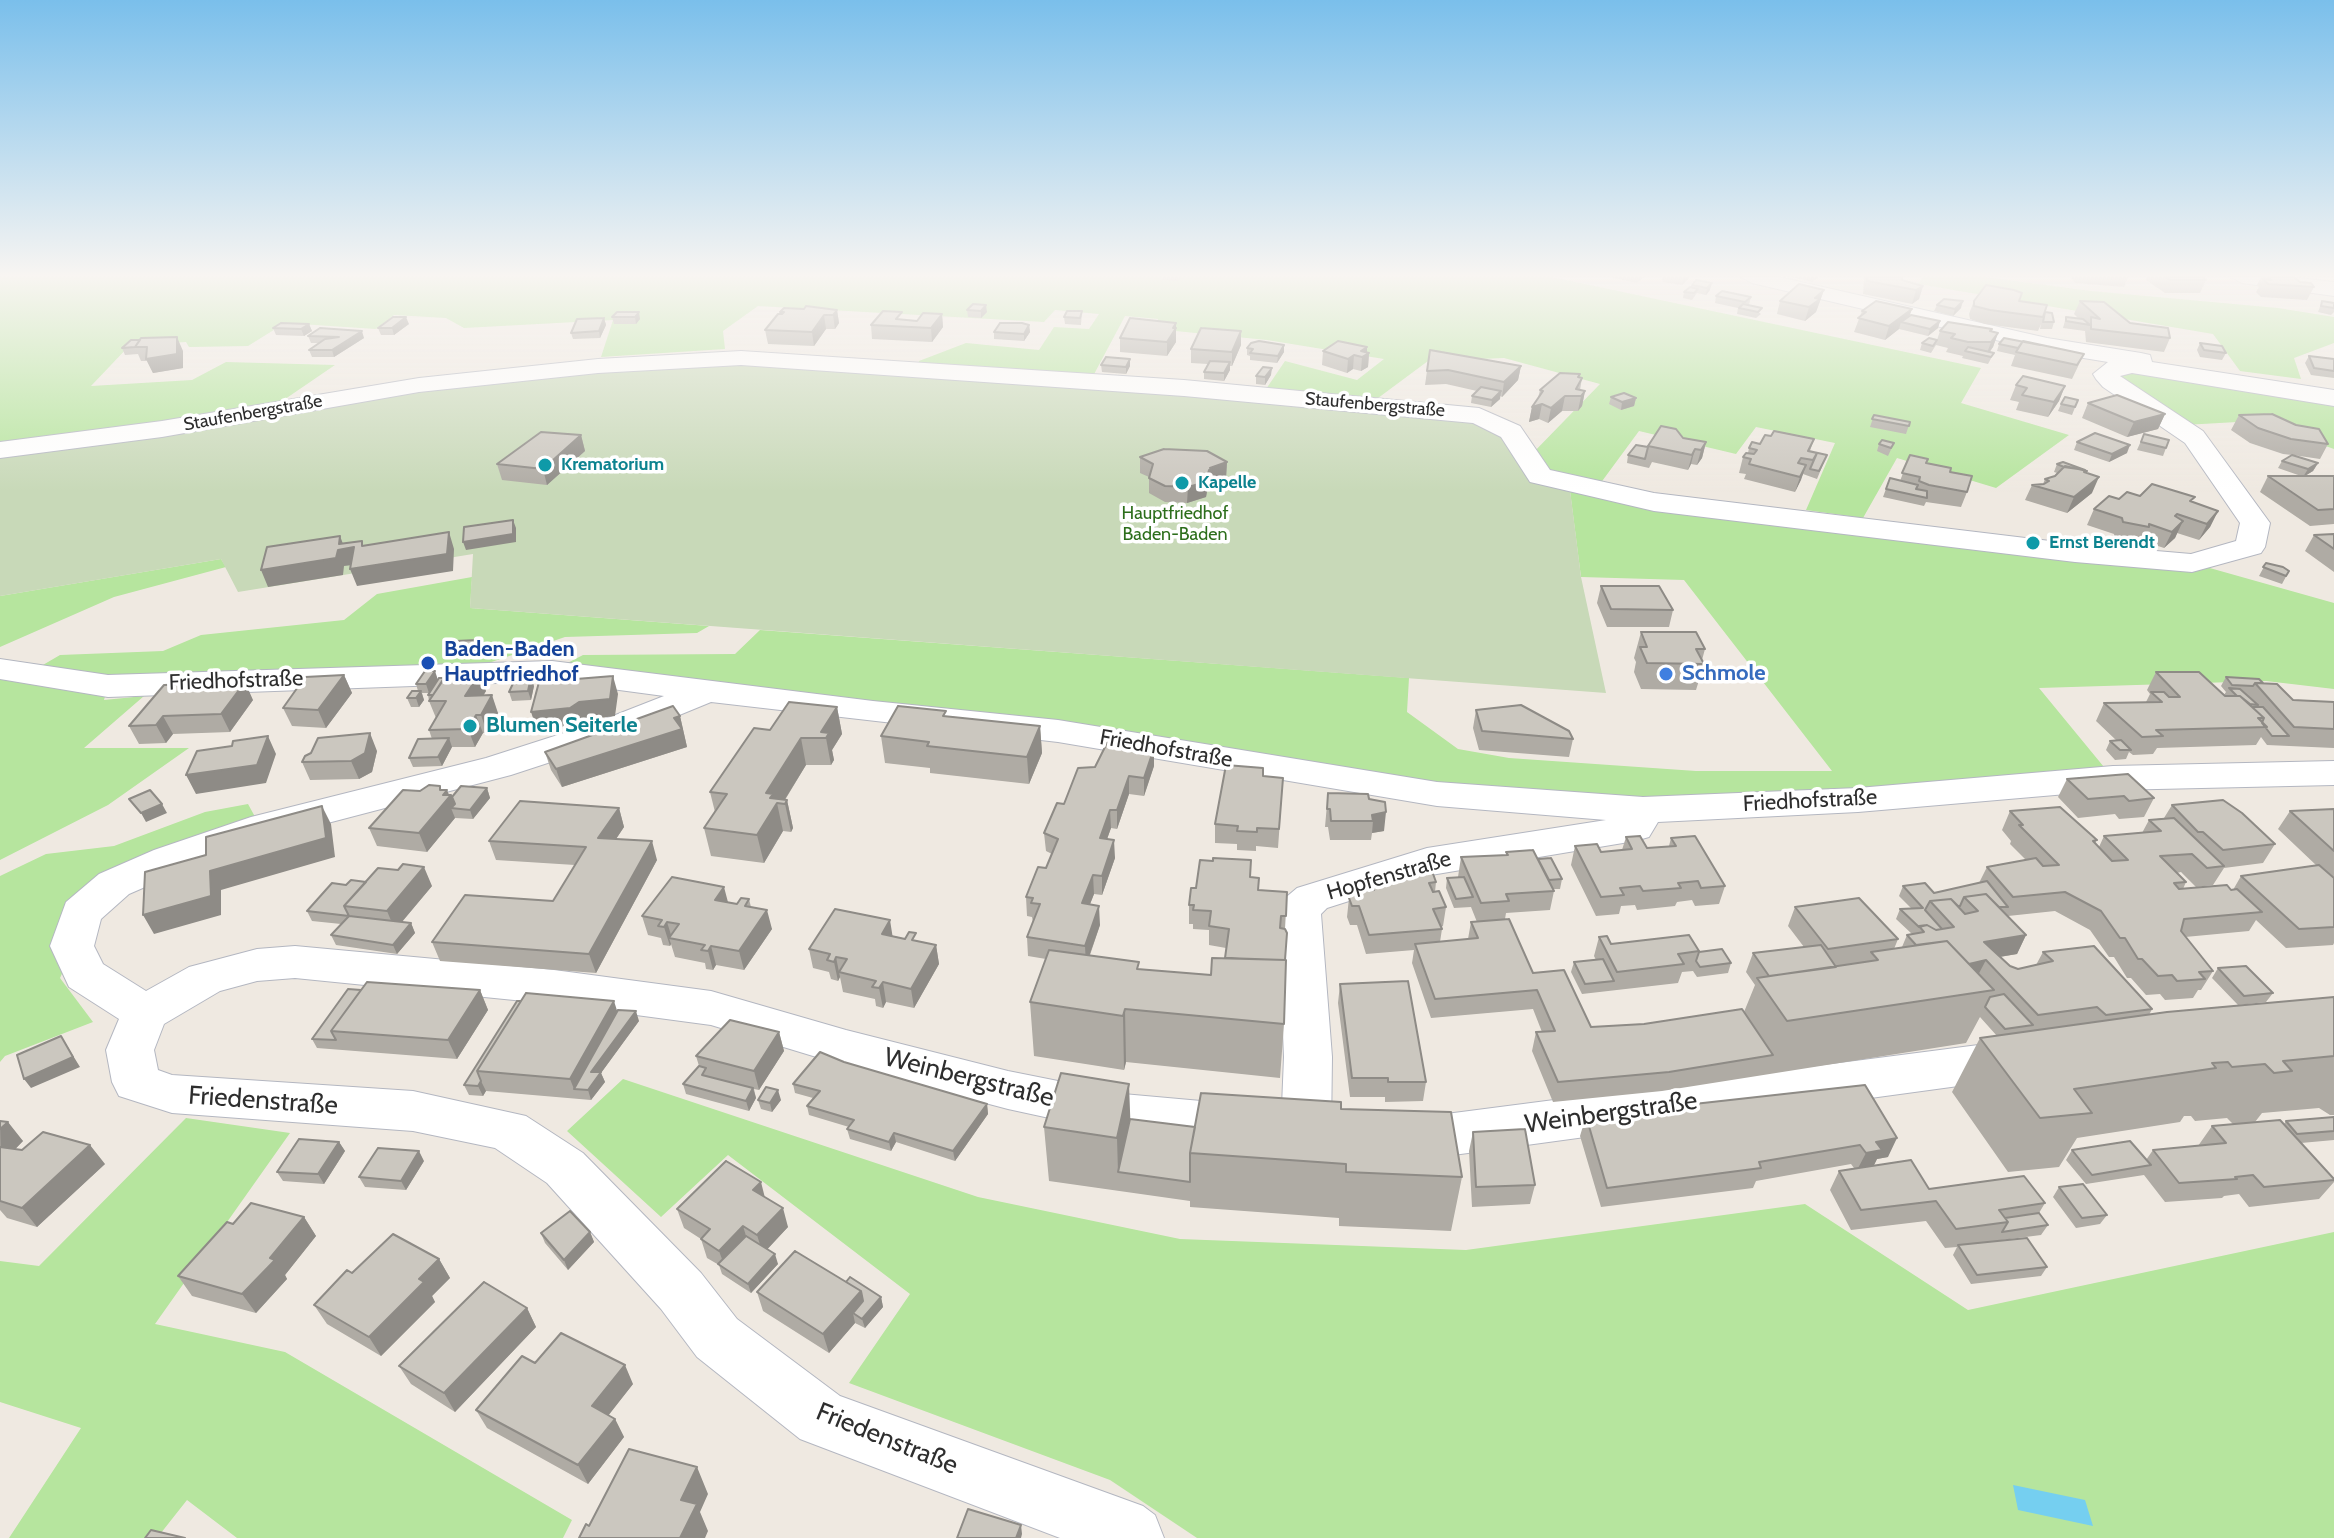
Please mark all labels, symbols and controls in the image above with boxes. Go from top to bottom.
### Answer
street label: Staufenbergstraße [1304,388,1446,422]
street label: Staufenbergstraße [182,390,324,436]
place label: Krematorium [561,454,664,476]
marker: Krematorium [536,456,554,474]
place label: Kapelle [1198,472,1256,494]
marker: Kapelle [1173,474,1191,492]
park label: Hauptfriedhof Baden-Baden [1122,503,1228,546]
place label: Ernst Berendt [2049,532,2155,554]
marker: Ernst Berendt [2024,534,2042,552]
place label: Baden-Baden Hauptfriedhof [444,637,579,688]
marker: Baden-Baden Hauptfriedhof [419,654,437,672]
place label: Schmole [1682,661,1766,687]
street label: Friedhofstraße [168,665,304,697]
marker: Schmole [1657,665,1675,683]
place label: Blumen Seiterle [486,713,638,739]
marker: Blumen Seiterle [461,717,479,735]
street label: Friedhofstraße [1097,724,1235,774]
street label: Friedhofstraße [1742,784,1878,818]
street label: Hopfenstraße [1324,846,1454,906]
street label: Weinbergstraße [881,1042,1057,1114]
street label: Friedenstraße [187,1080,339,1122]
street label: Weinbergstraße [1523,1085,1699,1141]
street label: Friedenstraße [812,1396,962,1482]

